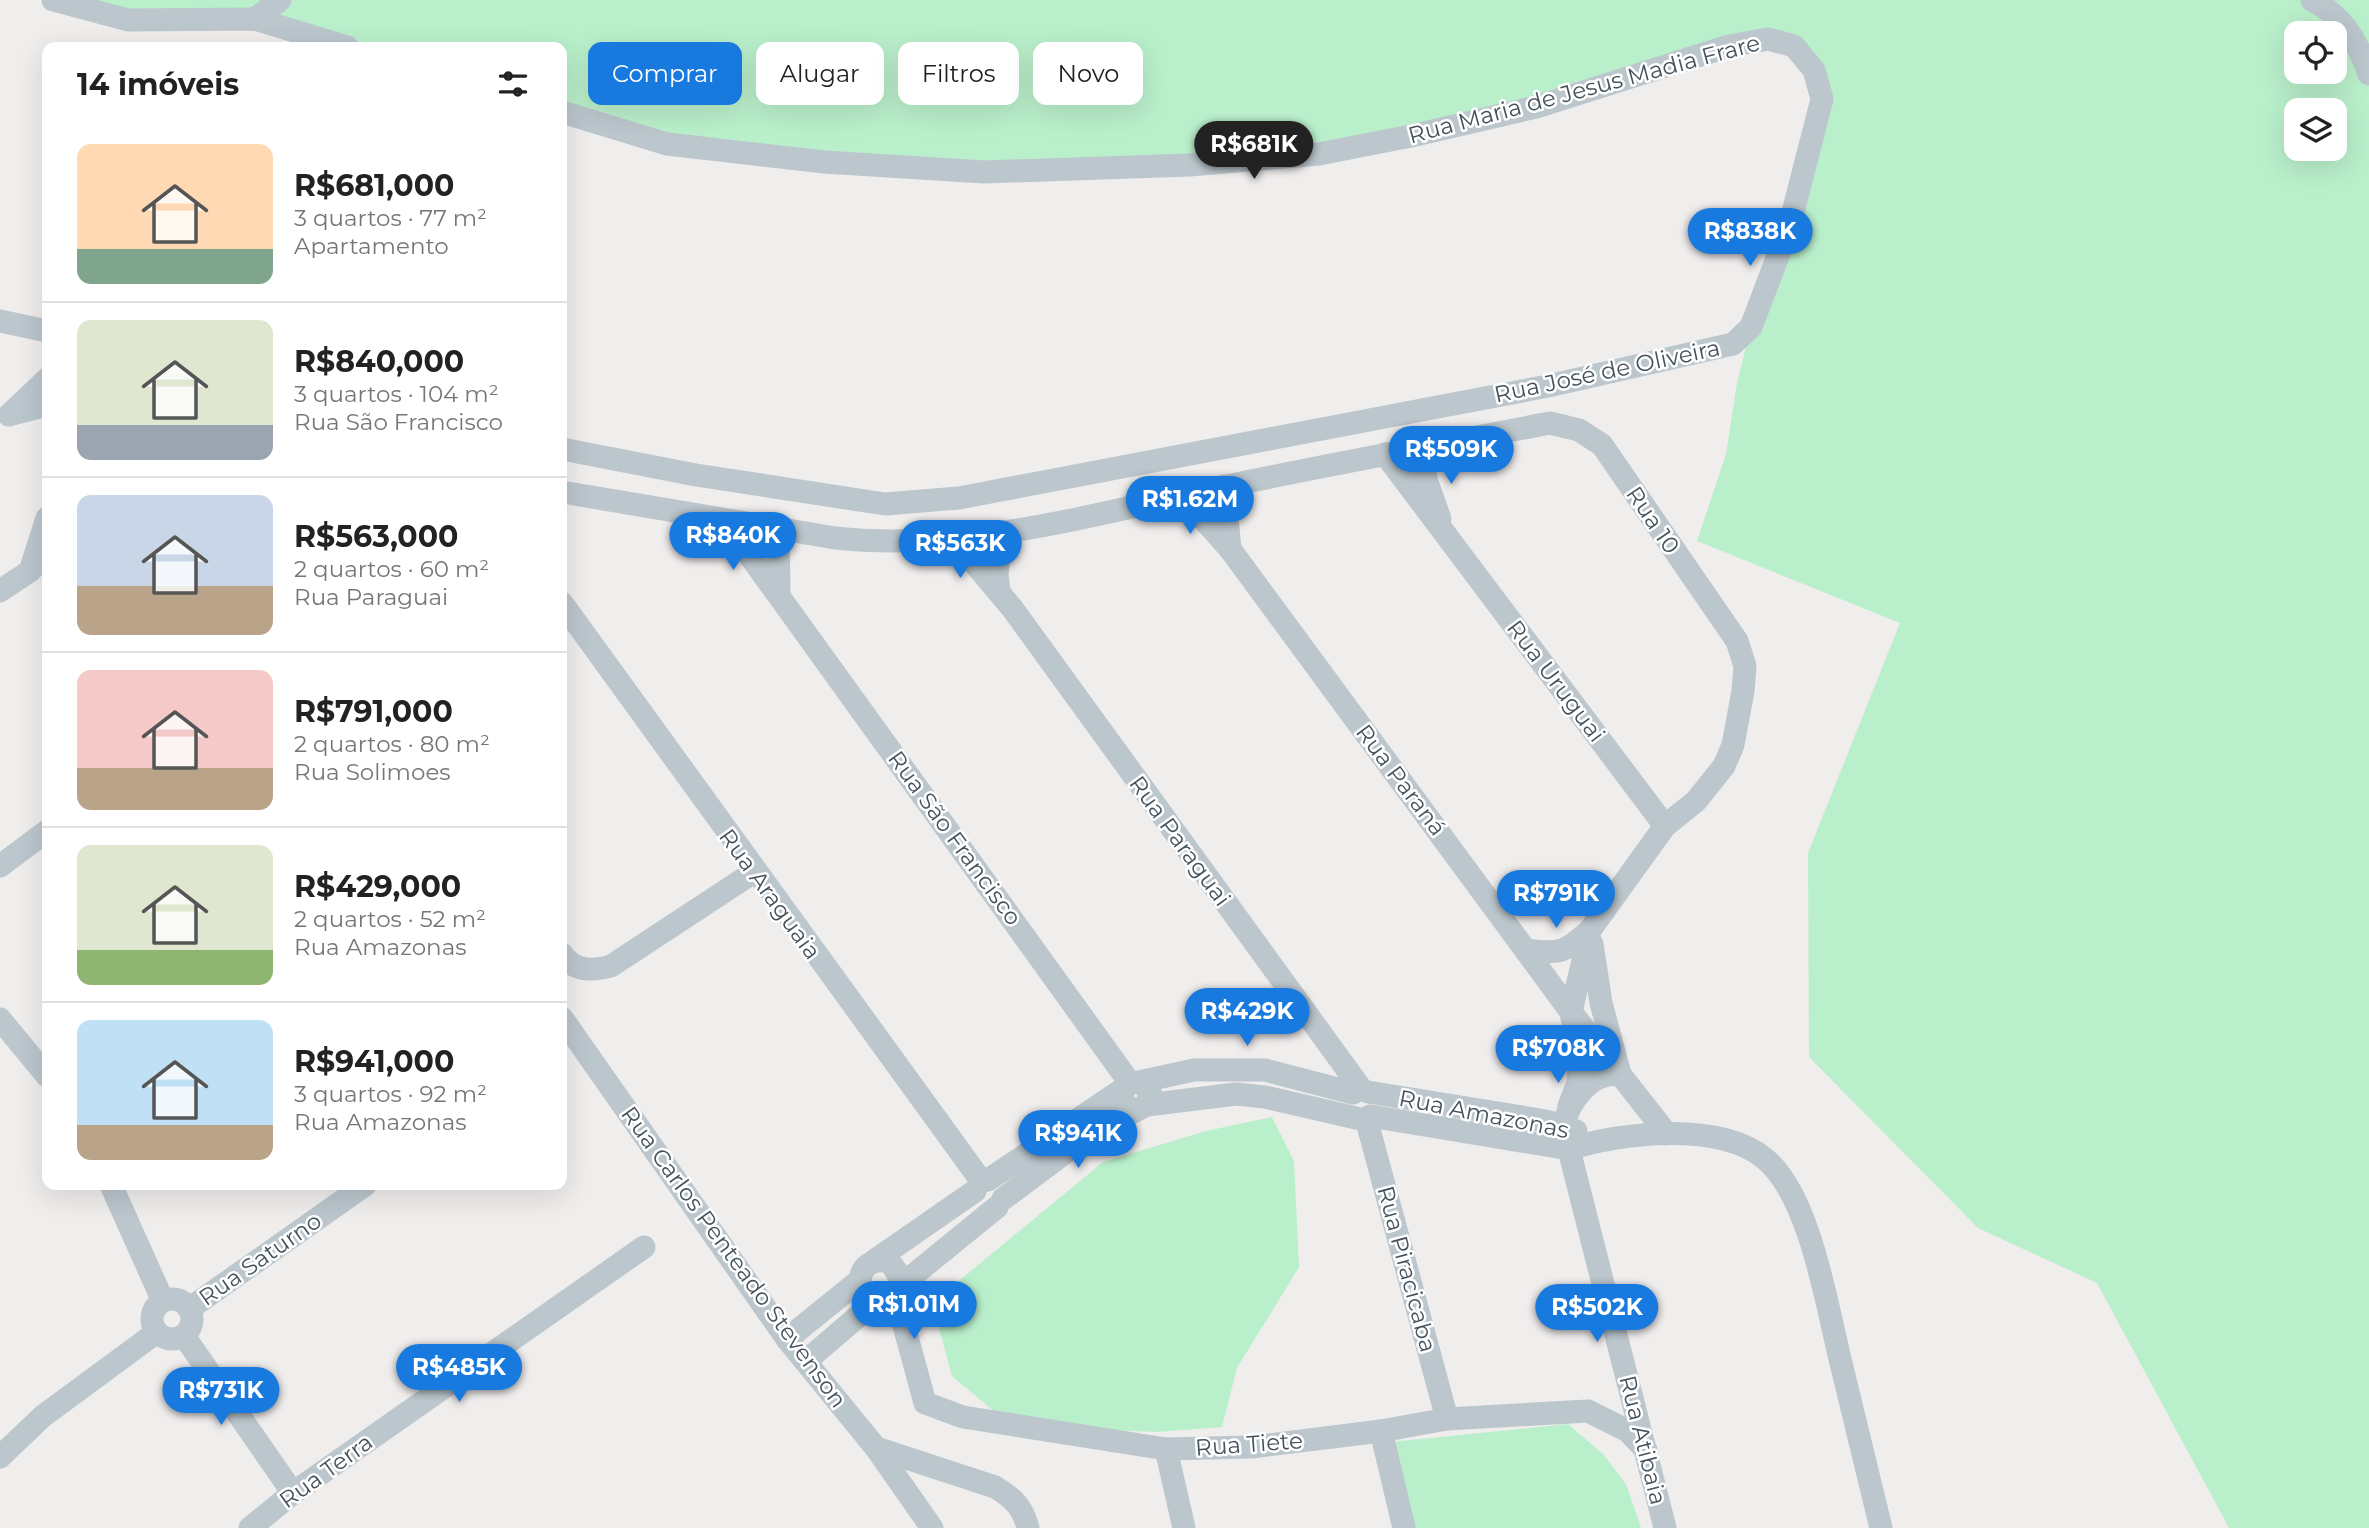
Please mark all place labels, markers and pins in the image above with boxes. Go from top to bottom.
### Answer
pin: R$681K [1197,122,1311,181]
pin: R$838K [1693,208,1807,268]
pin: R$509K [1394,426,1508,486]
pin: R$1.62M [1125,476,1255,536]
pin: R$840K [676,512,790,572]
pin: R$563K [903,520,1017,580]
pin: R$791K [1499,870,1613,930]
pin: R$429K [1190,988,1304,1048]
pin: R$708K [1501,1026,1615,1085]
pin: R$941K [1021,1110,1135,1170]
pin: R$1.01M [849,1282,979,1341]
pin: R$502K [1540,1284,1654,1344]
pin: R$485K [402,1344,516,1404]
pin: R$731K [164,1368,278,1427]

